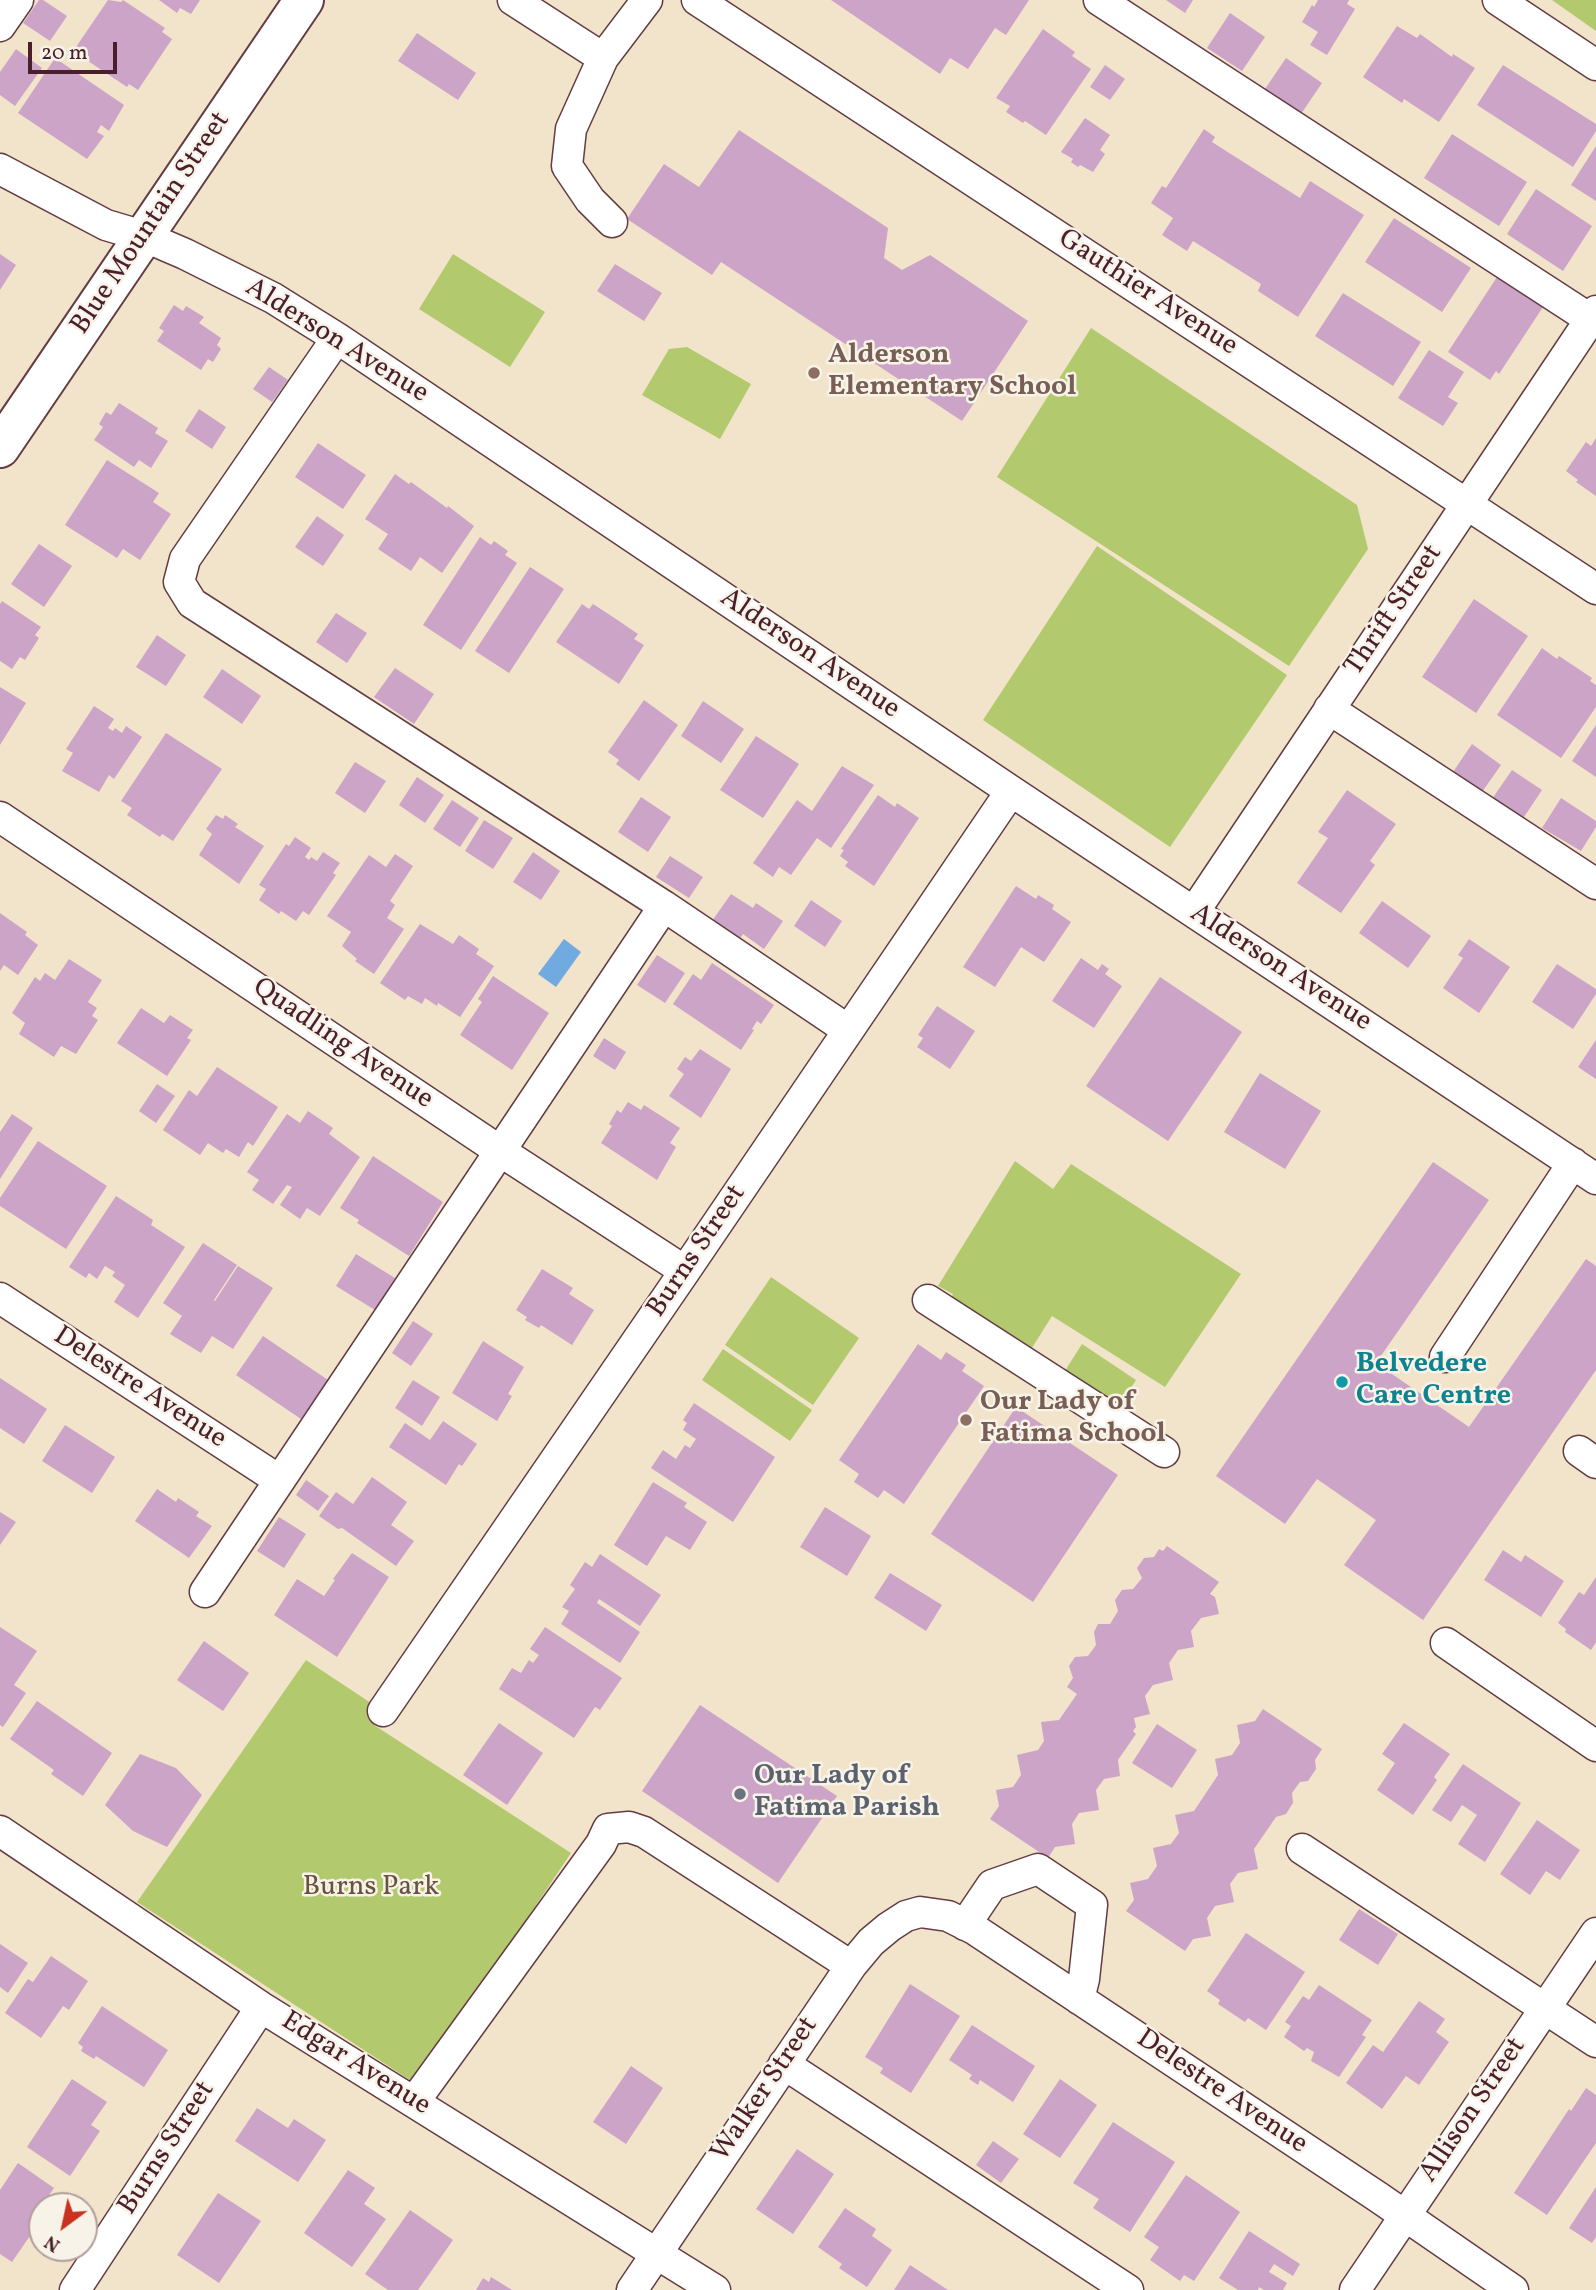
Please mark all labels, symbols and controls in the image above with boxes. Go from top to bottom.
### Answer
scale bar [32,28,121,72]
text: 20 m [41,39,87,68]
street label: Blue Mountain Street [65,106,239,342]
street label: Gauthier Avenue [1051,223,1243,365]
street label: Alderson Avenue [238,272,434,412]
place label: Alderson Elementary School [828,340,1077,406]
marker: Alderson Elementary School [806,365,822,381]
street label: Thrift Street [1339,539,1451,683]
street label: Alderson Avenue [713,582,905,728]
street label: Alderson Avenue [1183,898,1377,1040]
street label: Quadling Avenue [245,972,439,1118]
street label: Burns Street [641,1179,755,1325]
street label: Delestre Avenue [46,1321,232,1457]
place label: Belvedere Care Centre [1356,1349,1511,1415]
marker: Belvedere Care Centre [1334,1374,1350,1390]
place label: Our Lady of Fatima School [980,1387,1166,1453]
marker: Our Lady of Fatima School [958,1412,974,1428]
place label: Our Lady of Fatima Parish [754,1761,940,1827]
marker: Our Lady of Fatima Parish [732,1786,748,1802]
park label: Burns Park [303,1872,439,1906]
street label: Edgar Avenue [274,2006,436,2124]
street label: Walker Street [705,2011,827,2169]
street label: Delestre Avenue [1129,2023,1313,2163]
street label: Allison Street [1413,2032,1535,2190]
street label: Burns Street [112,2076,224,2222]
north arrow [28,2192,98,2262]
text: N [40,2228,66,2258]

